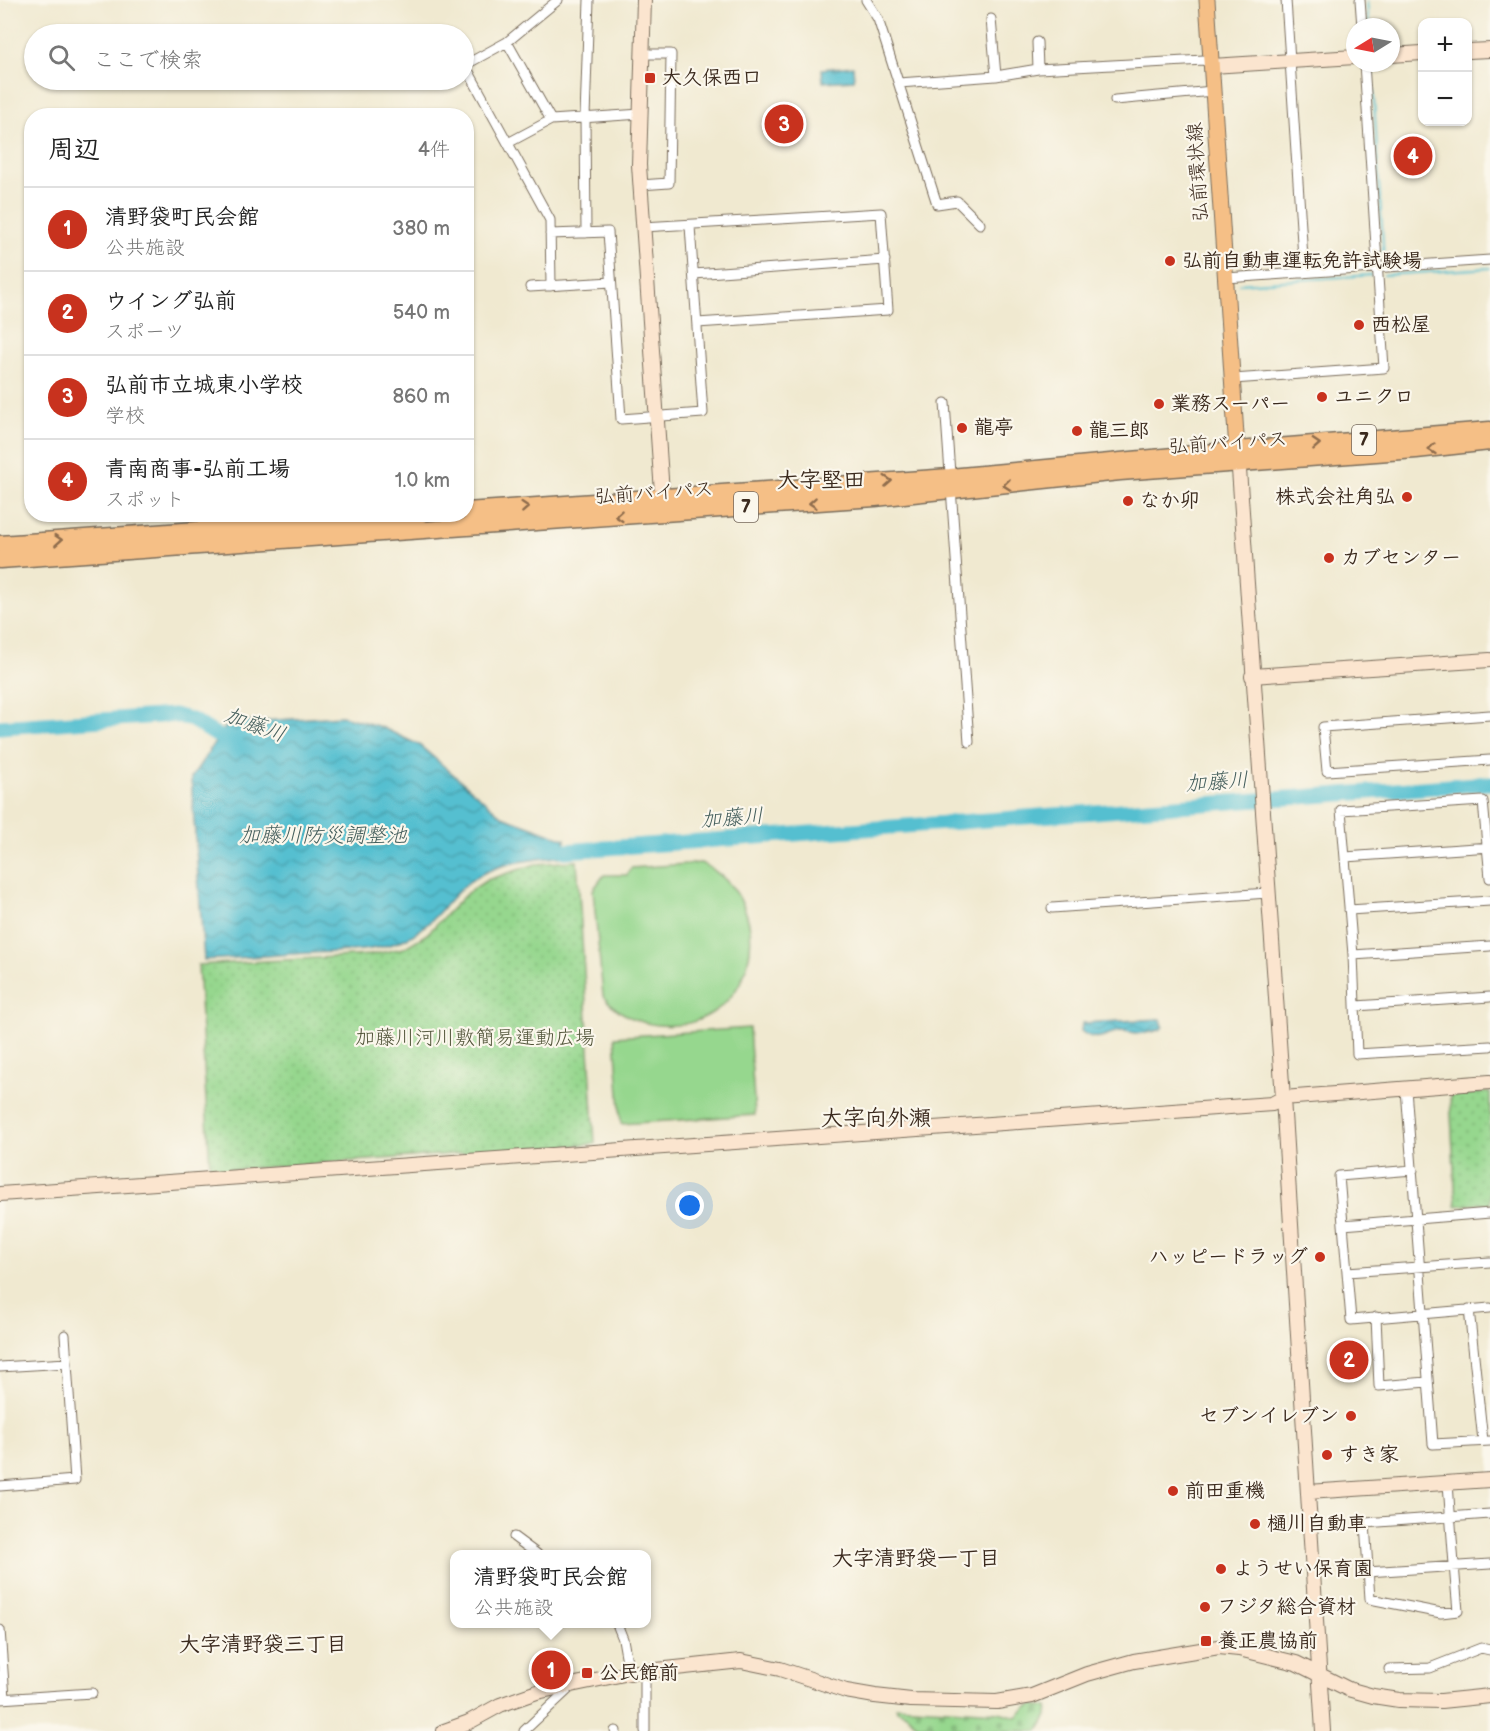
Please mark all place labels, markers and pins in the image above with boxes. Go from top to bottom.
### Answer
place label: 大久保西口 [662,66,762,90]
marker: 大久保西口 [643,71,657,85]
pin: 3 [764,102,804,146]
pin: 4 [1394,134,1432,178]
place label: 弘前自動車運転免許試験場 [1182,249,1422,273]
marker: 弘前自動車運転免許試験場 [1163,254,1177,268]
place label: 西松屋 [1371,313,1431,337]
marker: 西松屋 [1352,318,1366,332]
place label: ユニクロ [1334,385,1414,409]
marker: ユニクロ [1315,390,1329,404]
place label: 業務スーパー [1171,392,1290,416]
marker: 業務スーパー [1152,397,1166,411]
place label: 龍亭 [974,416,1014,440]
place label: 龍三郎 [1089,419,1149,443]
marker: 龍亭 [955,421,969,435]
marker: 龍三郎 [1070,424,1084,438]
place label: 株式会社角弘 [1275,485,1395,509]
place label: なか卯 [1140,489,1200,513]
marker: 株式会社角弘 [1400,490,1414,504]
marker: なか卯 [1121,494,1135,508]
place label: カブセンター [1341,546,1461,570]
marker: カブセンター [1322,551,1336,565]
place label: ハッピードラッグ [1149,1245,1308,1269]
marker: ハッピードラッグ [1313,1250,1327,1264]
pin: 2 [1330,1338,1368,1382]
place label: セブンイレブン [1199,1404,1339,1428]
marker: セブンイレブン [1344,1409,1358,1423]
place label: すき家 [1339,1443,1399,1467]
marker: すき家 [1320,1448,1334,1462]
place label: 前田重機 [1185,1479,1265,1503]
marker: 前田重機 [1166,1484,1180,1498]
place label: 樋川自動車 [1267,1512,1367,1536]
marker: 樋川自動車 [1248,1517,1262,1531]
place label: ようせい保育園 [1233,1557,1373,1581]
marker: ようせい保育園 [1214,1562,1228,1576]
place label: フジタ総合資材 [1217,1595,1357,1619]
marker: フジタ総合資材 [1198,1600,1212,1614]
place label: 養正農協前 [1218,1629,1318,1653]
marker: 養正農協前 [1199,1634,1213,1648]
pin: 1 [532,1648,570,1692]
place label: 公民館前 [599,1661,679,1685]
marker: 公民館前 [580,1666,594,1680]

